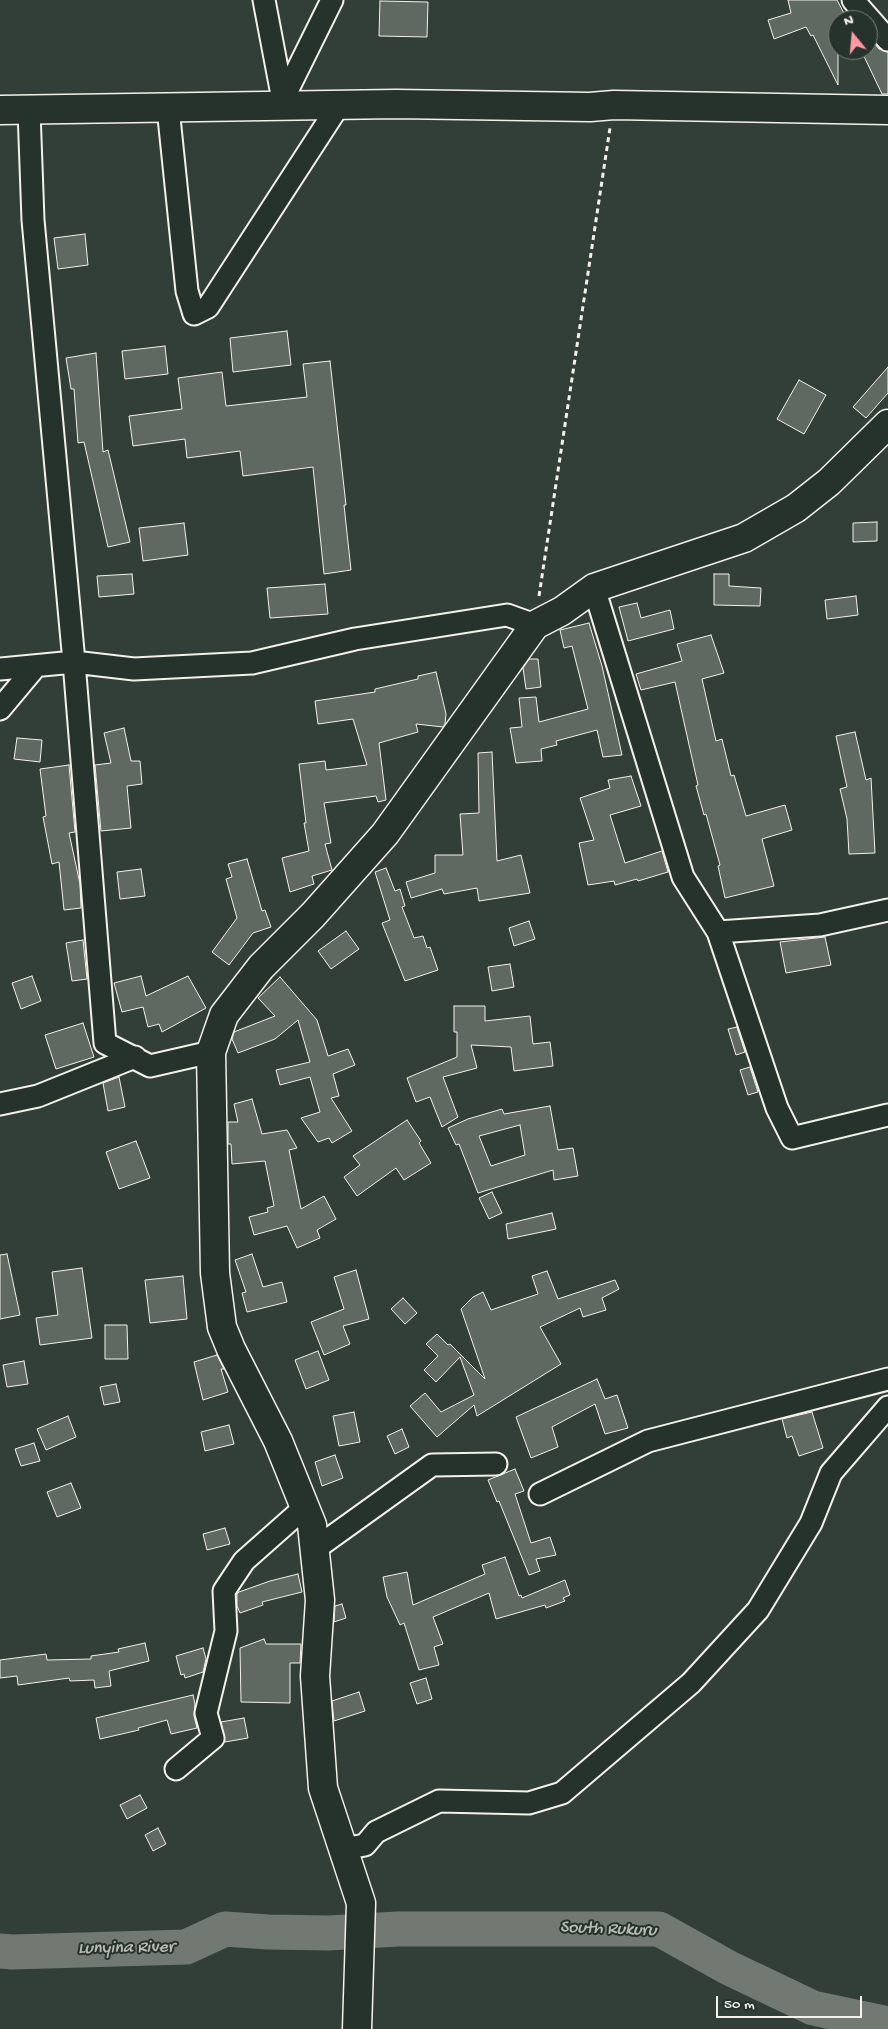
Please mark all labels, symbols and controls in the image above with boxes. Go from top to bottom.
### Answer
north arrow [828,10,878,60]
text: N [842,12,856,31]
water label: South Rukuru [559,1918,657,1942]
water label: Lunyina River [78,1937,174,1961]
scale bar [718,1986,864,2018]
text: 50 m [724,1996,755,2014]

